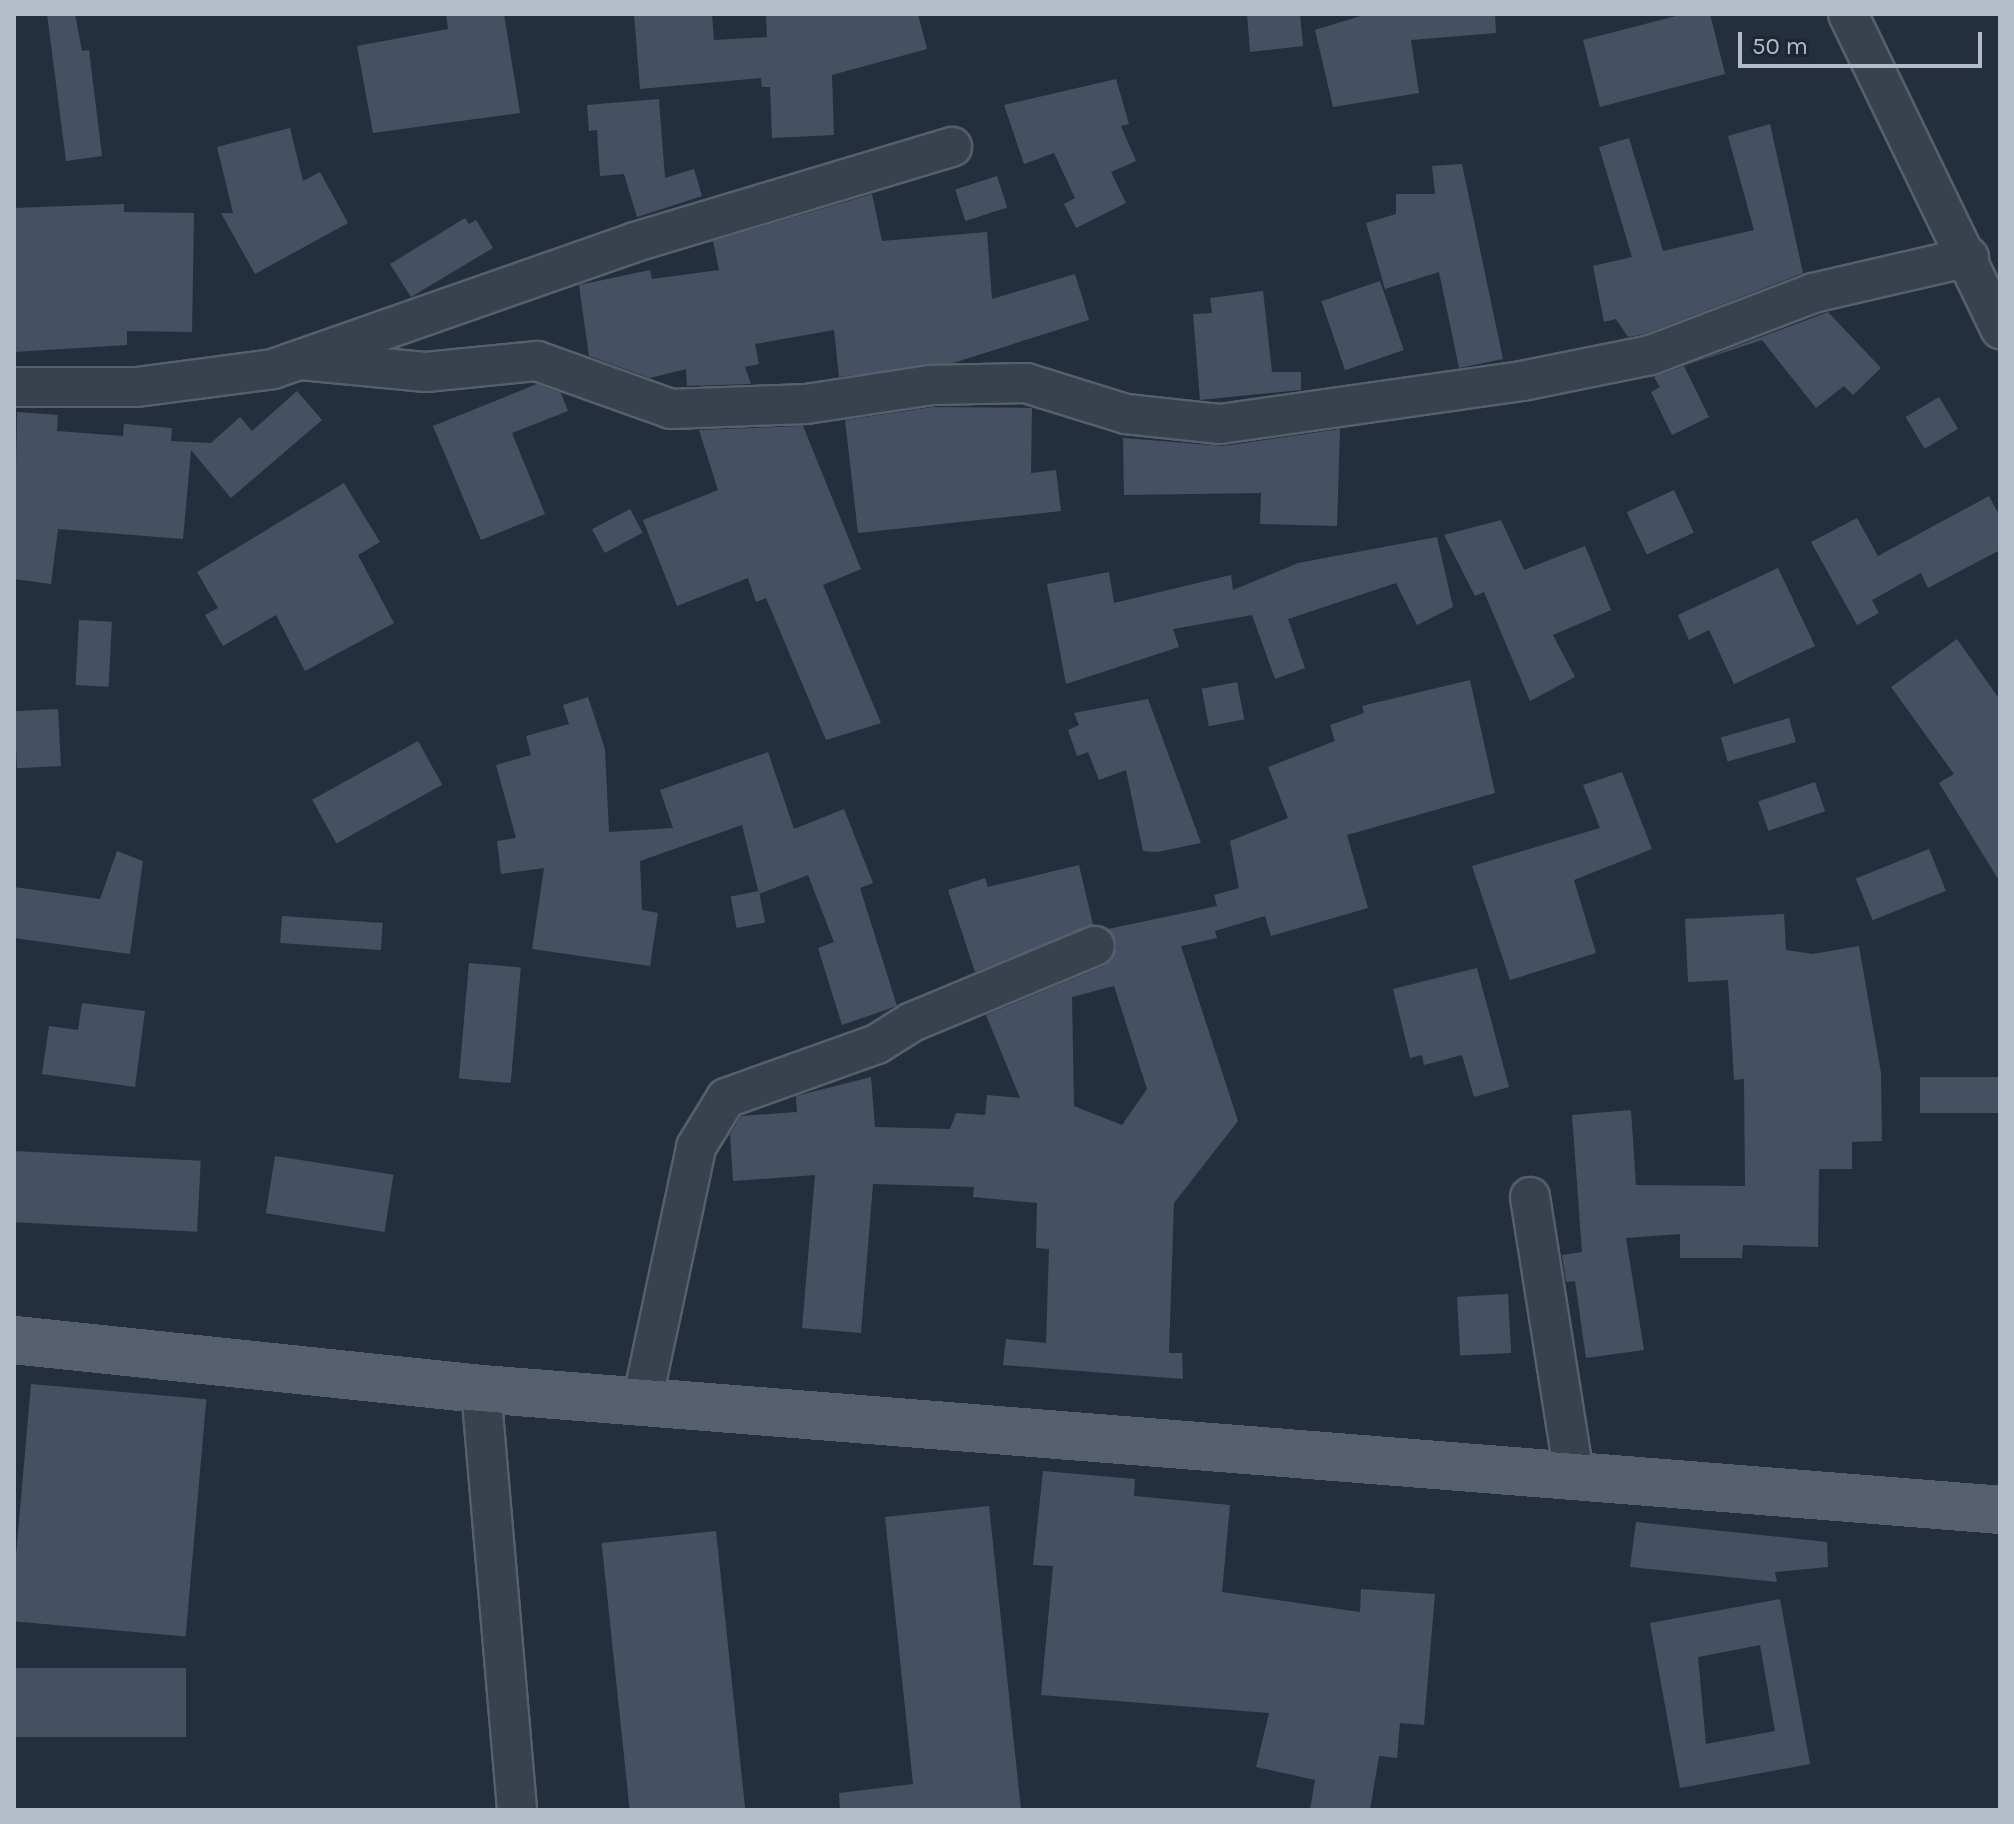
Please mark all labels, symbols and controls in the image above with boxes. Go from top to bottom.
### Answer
scale bar [1742,16,1986,66]
text: 50 m [1752,32,1808,60]

